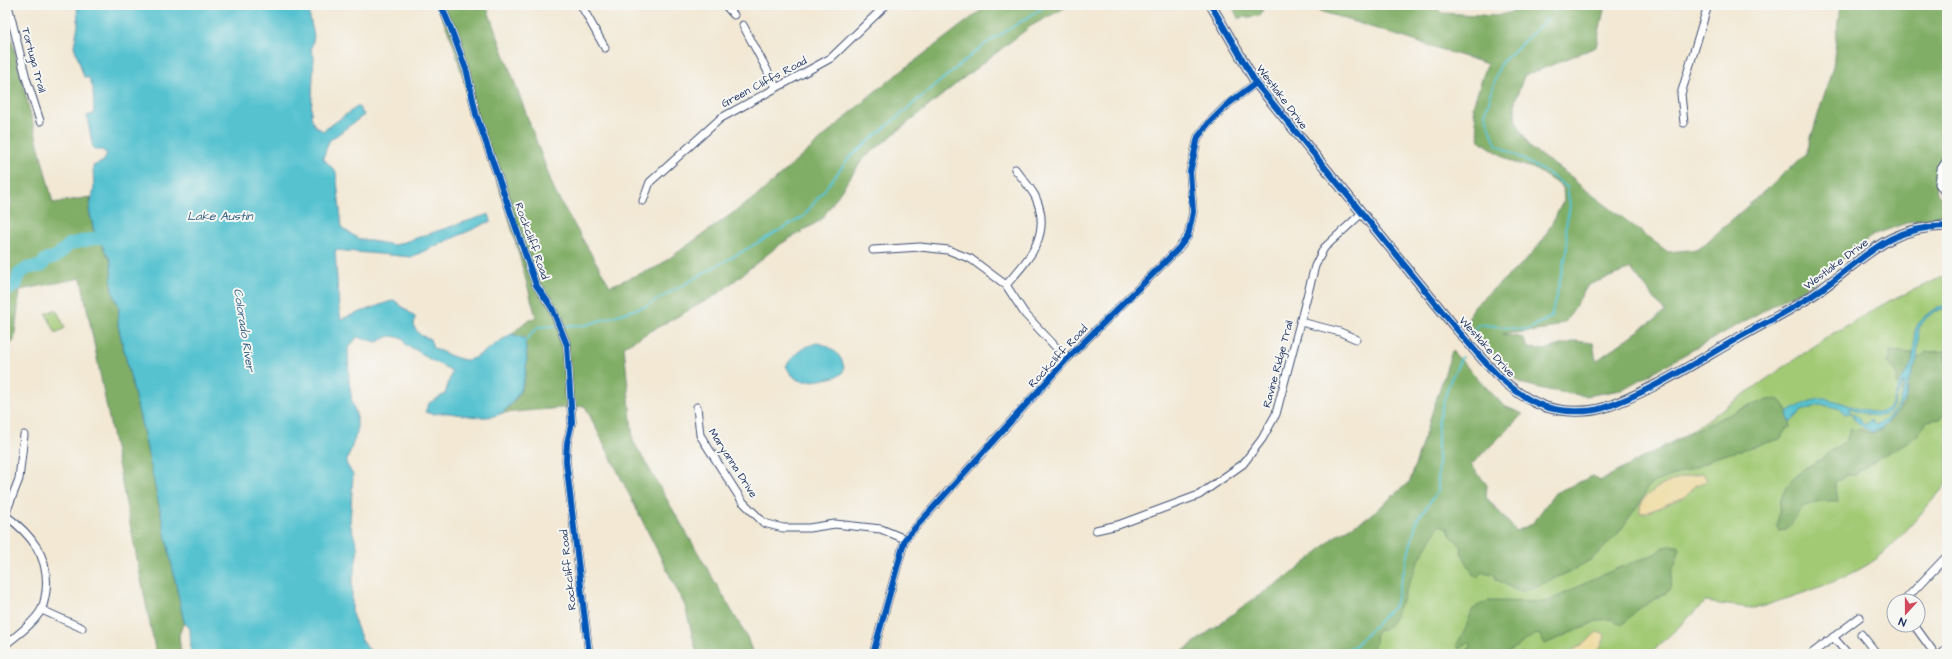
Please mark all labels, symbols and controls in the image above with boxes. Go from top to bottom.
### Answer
street label: Tortuga Trail [17,26,50,95]
street label: Green Cliffs Road [719,53,810,111]
street label: Westlake Drive [1253,62,1311,132]
street label: Rockcliff Road [511,200,553,282]
water label: Lake Austin [187,208,254,225]
street label: Westlake Drive [1801,235,1871,293]
water label: Colorado River [229,287,259,374]
street label: Westlake Drive [1456,313,1518,381]
street label: Ravine Ridge Trail [1259,318,1298,410]
street label: Rockcliff Road [1025,321,1091,391]
street label: Maryanna Drive [704,425,761,501]
street label: Rockcliff Road [556,529,580,611]
north arrow [1886,593,1926,633]
text: N [1897,614,1909,630]

